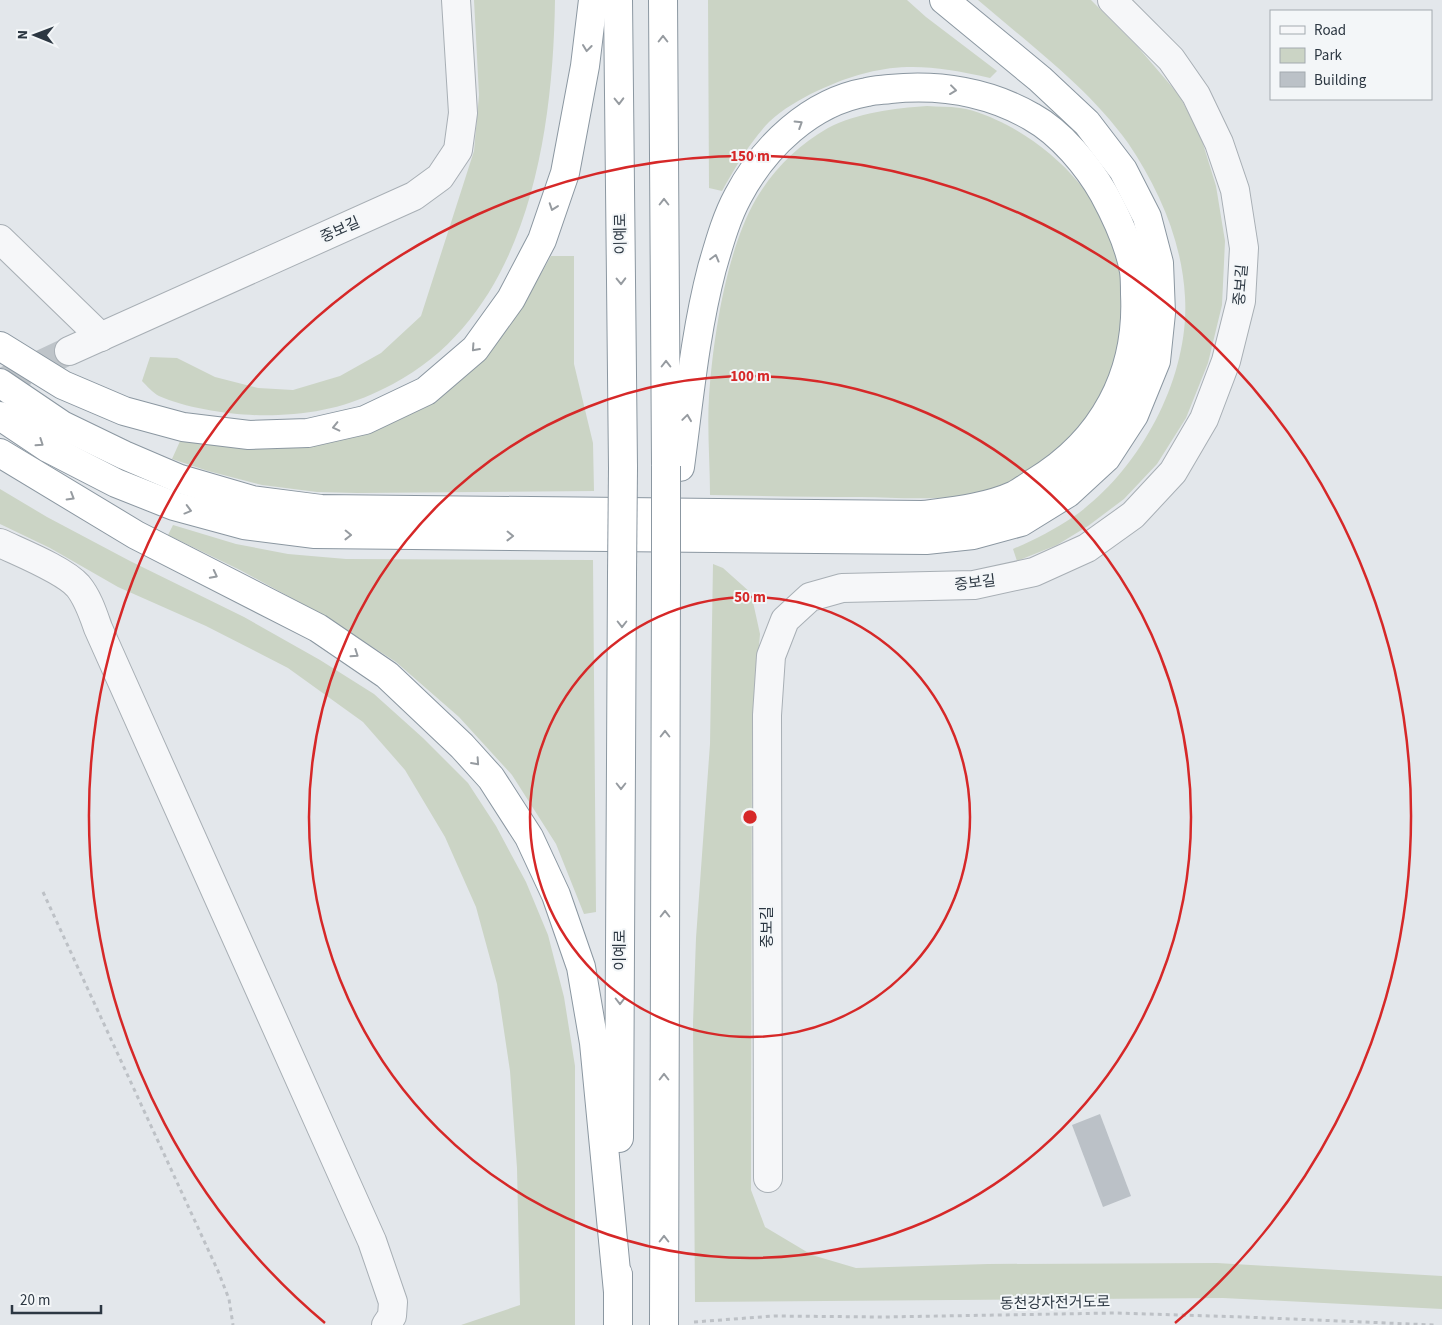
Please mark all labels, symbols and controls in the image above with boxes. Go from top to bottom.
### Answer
north arrow [10,10,60,60]
legend [1270,10,1432,100]
text: Road [1314,20,1346,41]
text: N [13,30,33,40]
one-way arrow [658,35,668,43]
one-way arrow [582,45,593,53]
text: Park [1314,45,1343,66]
text: Building [1314,70,1367,91]
one-way arrow [950,84,958,95]
one-way arrow [614,98,624,105]
one-way arrow [794,120,803,130]
text: 150 m [730,146,770,167]
one-way arrow [659,198,669,206]
one-way arrow [549,202,559,211]
street label: 중보길 [317,212,363,248]
street label: 이예로 [610,213,632,255]
one-way arrow [709,254,720,263]
street label: 중보길 [1229,263,1253,307]
one-way arrow [616,278,626,285]
one-way arrow [472,342,481,351]
one-way arrow [661,360,671,368]
text: 100 m [730,366,770,387]
one-way arrow [681,414,691,423]
one-way arrow [332,421,341,432]
one-way arrow [35,437,44,446]
one-way arrow [66,490,75,500]
one-way arrow [183,504,192,515]
one-way arrow [344,530,352,540]
one-way arrow [507,531,515,541]
one-way arrow [209,569,218,579]
street label: 중보길 [953,570,997,596]
text: 50 m [734,587,766,608]
one-way arrow [617,620,627,628]
one-way arrow [350,648,359,657]
one-way arrow [660,730,670,738]
one-way arrow [471,756,480,765]
one-way arrow [616,782,626,790]
centre of rings [741,808,759,826]
street label: 중보길 [757,906,778,948]
one-way arrow [660,910,670,918]
street label: 이예로 [610,929,631,971]
one-way arrow [615,998,625,1005]
one-way arrow [659,1073,669,1080]
one-way arrow [659,1235,669,1243]
scale bar [12,1282,101,1314]
text: 20 m [20,1290,50,1311]
street label: 동천강자전거도로 [1000,1292,1110,1314]

